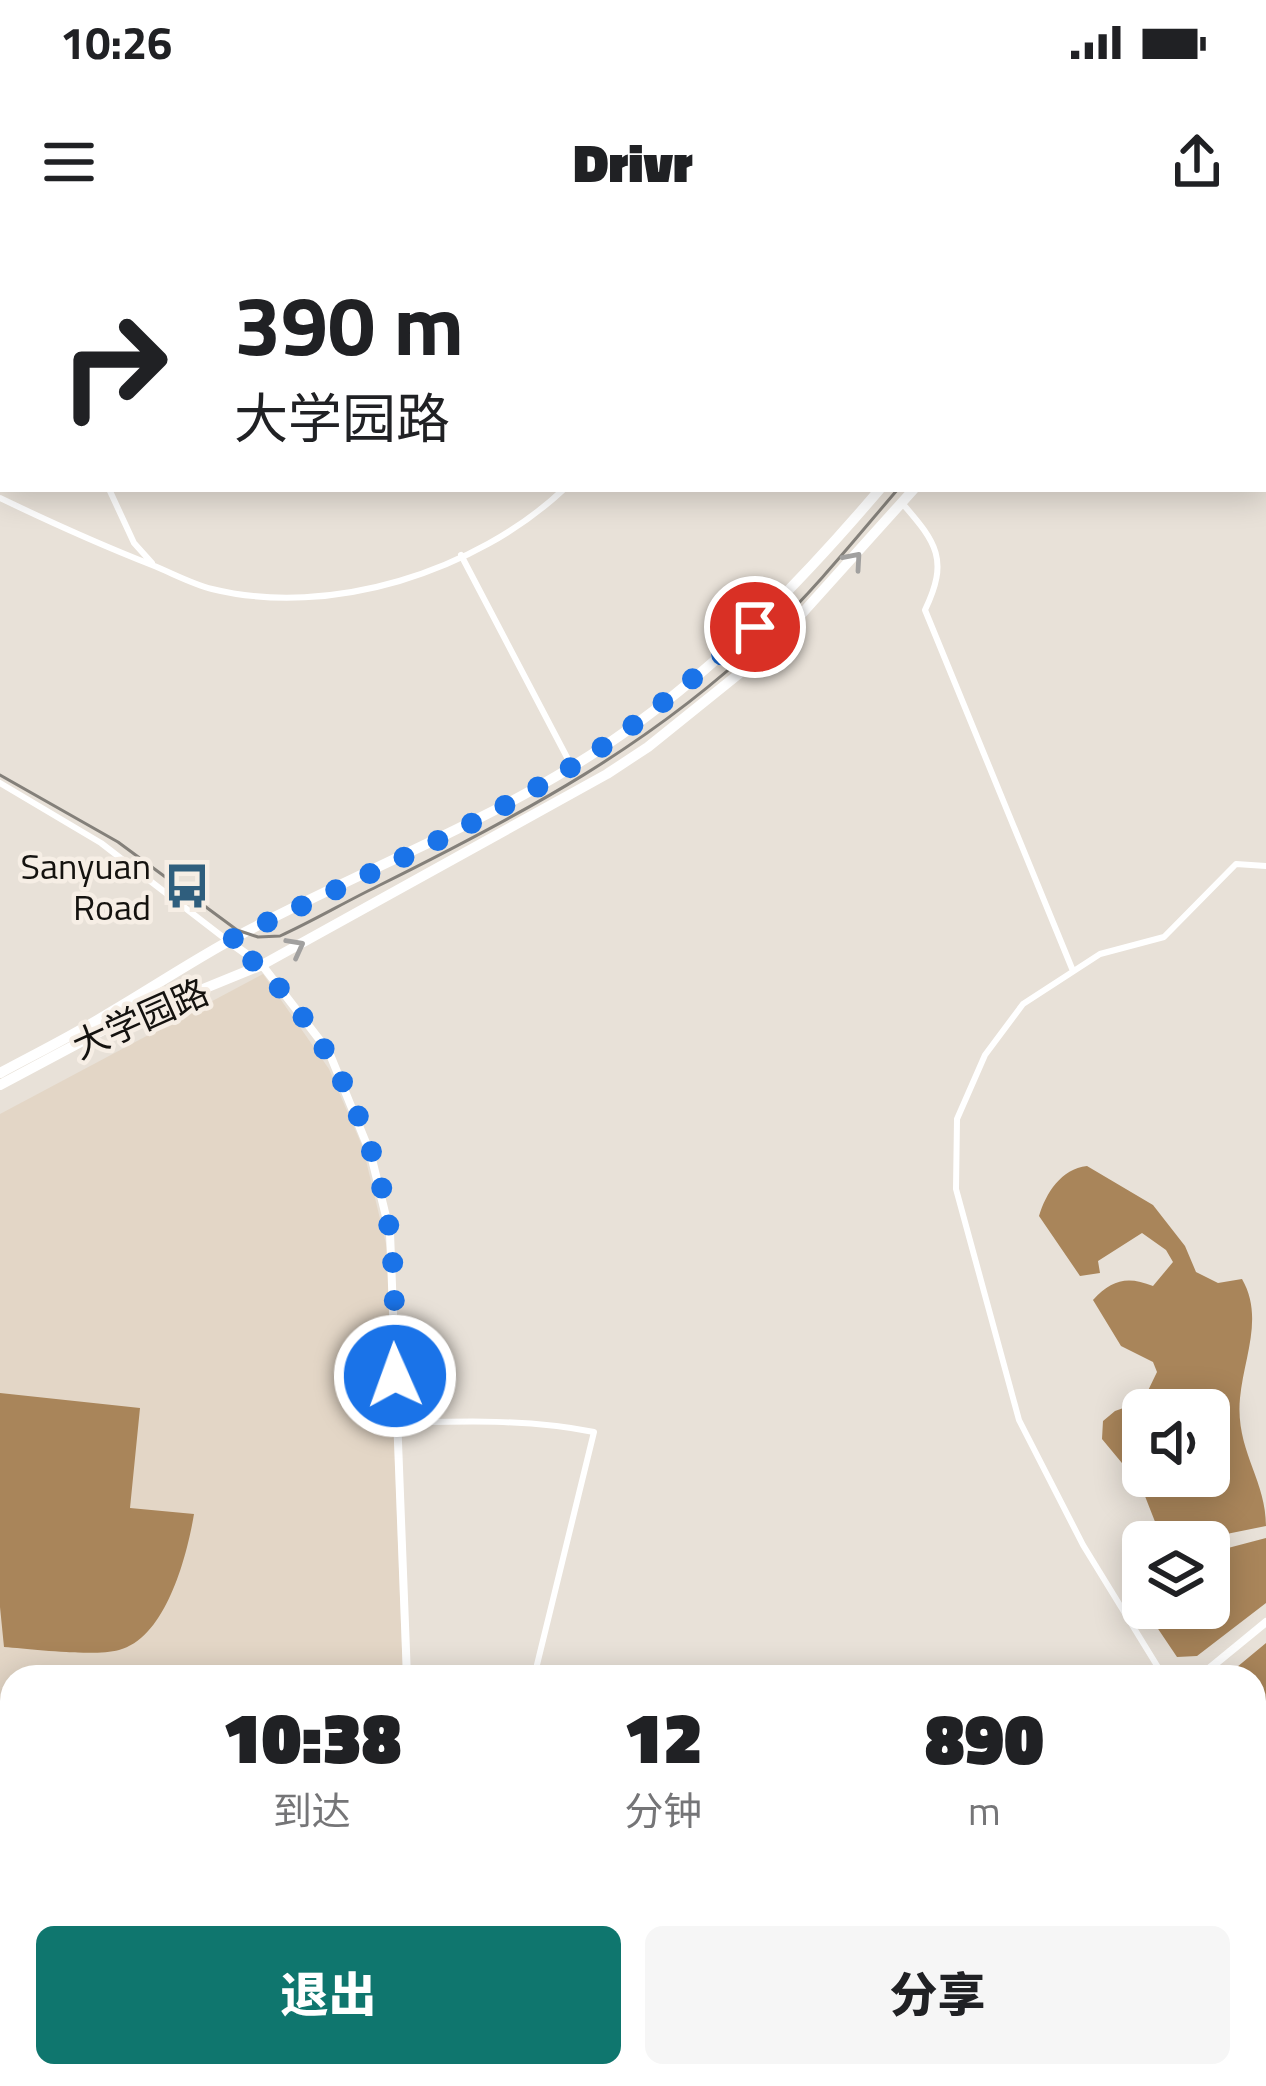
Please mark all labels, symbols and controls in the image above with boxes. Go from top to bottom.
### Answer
text: 10:26 [60,8,172,76]
text: Drivr [573,121,693,203]
icon: menu [36,129,102,195]
icon: share [1164,129,1230,195]
text: 390 m [234,260,464,388]
icon: right [36,288,192,444]
text: 大学园路 [234,377,450,459]
one-way arrow [839,552,861,574]
pin [704,576,806,678]
icon: arrive [722,594,788,660]
place label: Sanyuan Road [20,838,151,934]
bus stop icon: Sanyuan Road [162,861,212,911]
one-way arrow [283,938,304,961]
street label: 大学园路 [63,964,217,1072]
position arrow [332,1313,458,1439]
map controls [1122,1389,1230,1629]
button: sound [1122,1389,1230,1497]
button: layers [1122,1521,1230,1629]
text: 10:38 [222,1681,401,1791]
text: 12 [624,1681,703,1791]
text: 890 [925,1682,1044,1792]
text: 到达 [273,1781,351,1840]
text: 分钟 [624,1781,702,1840]
text: m [968,1781,1001,1840]
button: 退出 [36,1926,621,2064]
button: 分享 [645,1926,1230,2064]

